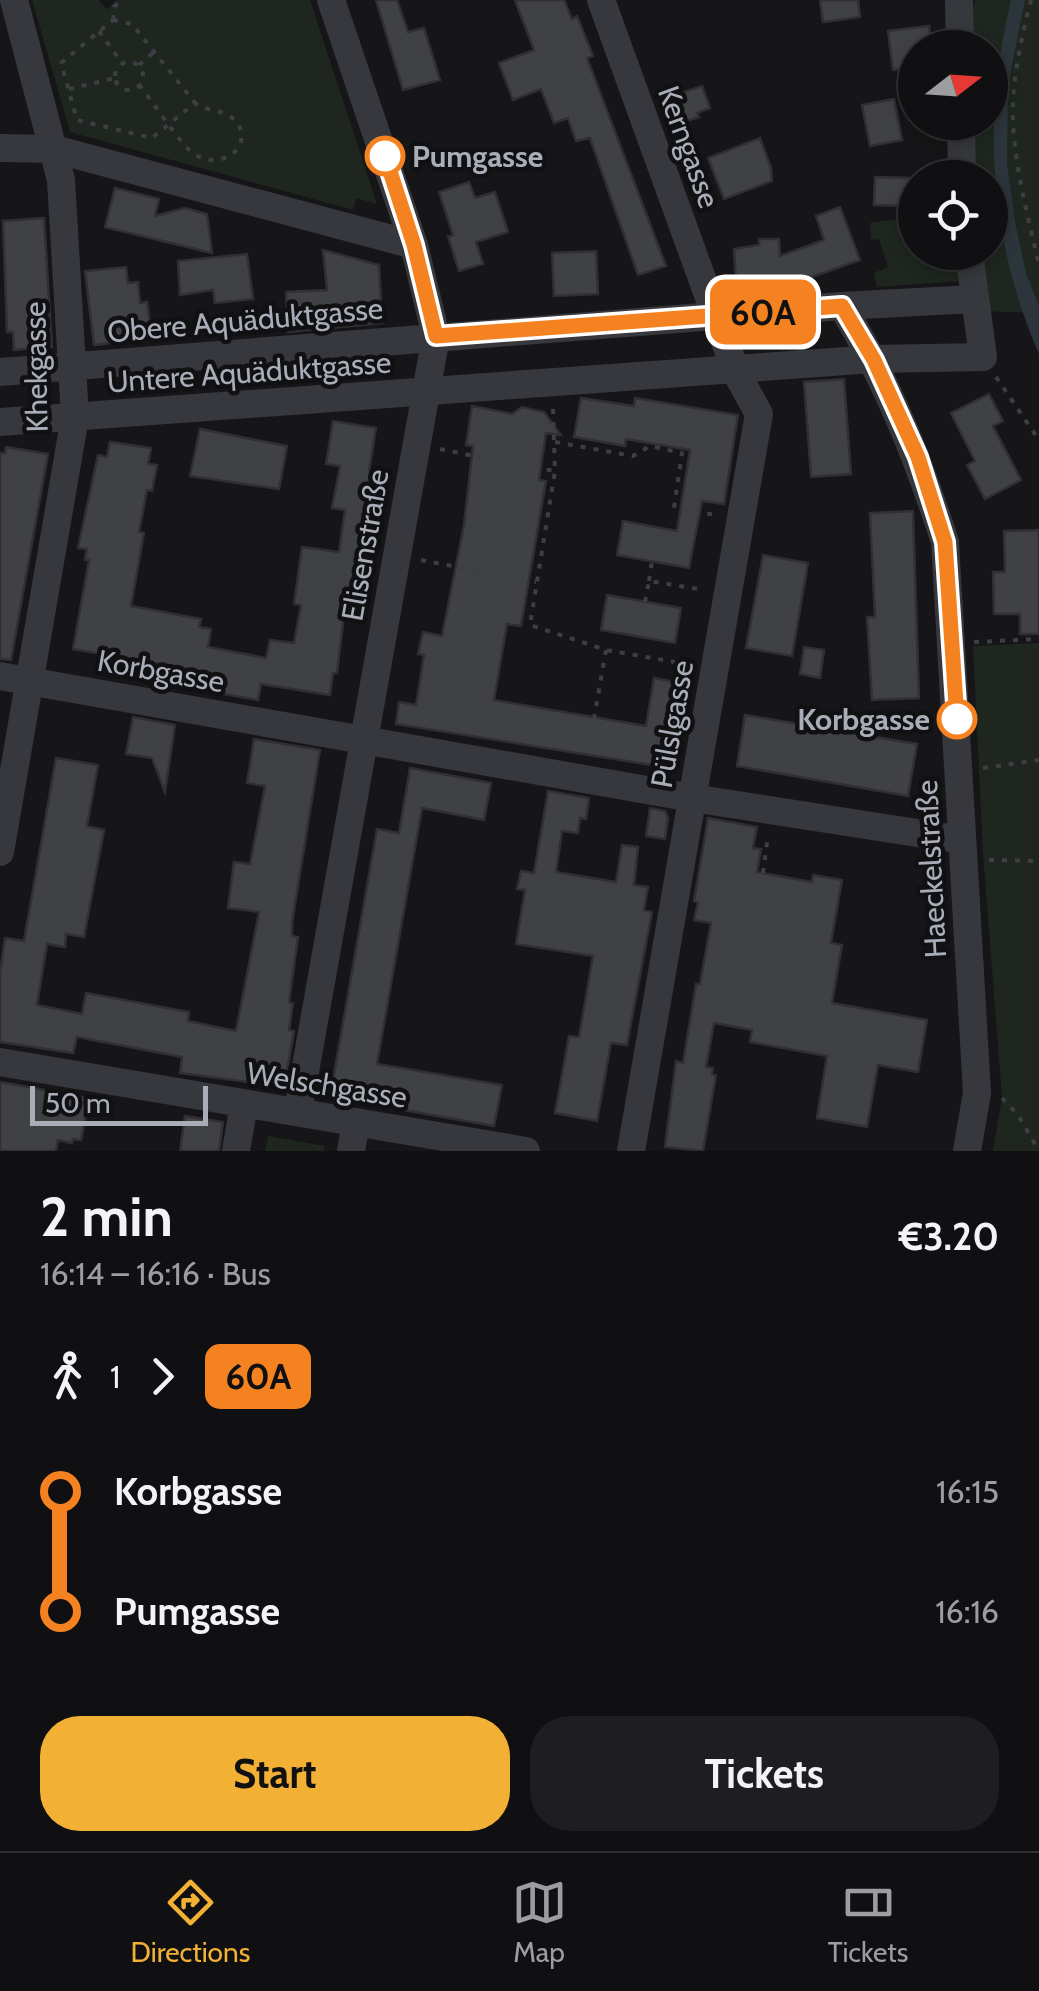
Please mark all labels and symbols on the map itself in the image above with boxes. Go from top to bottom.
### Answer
north arrow [898,30,1008,140]
street label: Kerngasse [650,81,728,213]
marker: Pumgasse [366,137,404,175]
place label: Pumgasse [412,138,543,175]
line badge: 60A [706,280,820,344]
street label: Obere Aquäduktgasse [106,290,384,350]
street label: Khekgasse [16,301,56,433]
street label: Untere Aquäduktgasse [106,344,392,400]
street label: Elisenstraße [333,466,397,624]
street label: Korbgasse [95,642,227,700]
street label: Pülslgasse [643,657,701,791]
marker: Korbgasse [938,700,976,738]
place label: Korbgasse [797,701,930,738]
street label: Haeckelstraße [908,779,954,959]
street label: Welschgasse [244,1054,410,1116]
scale bar [30,1081,208,1126]

